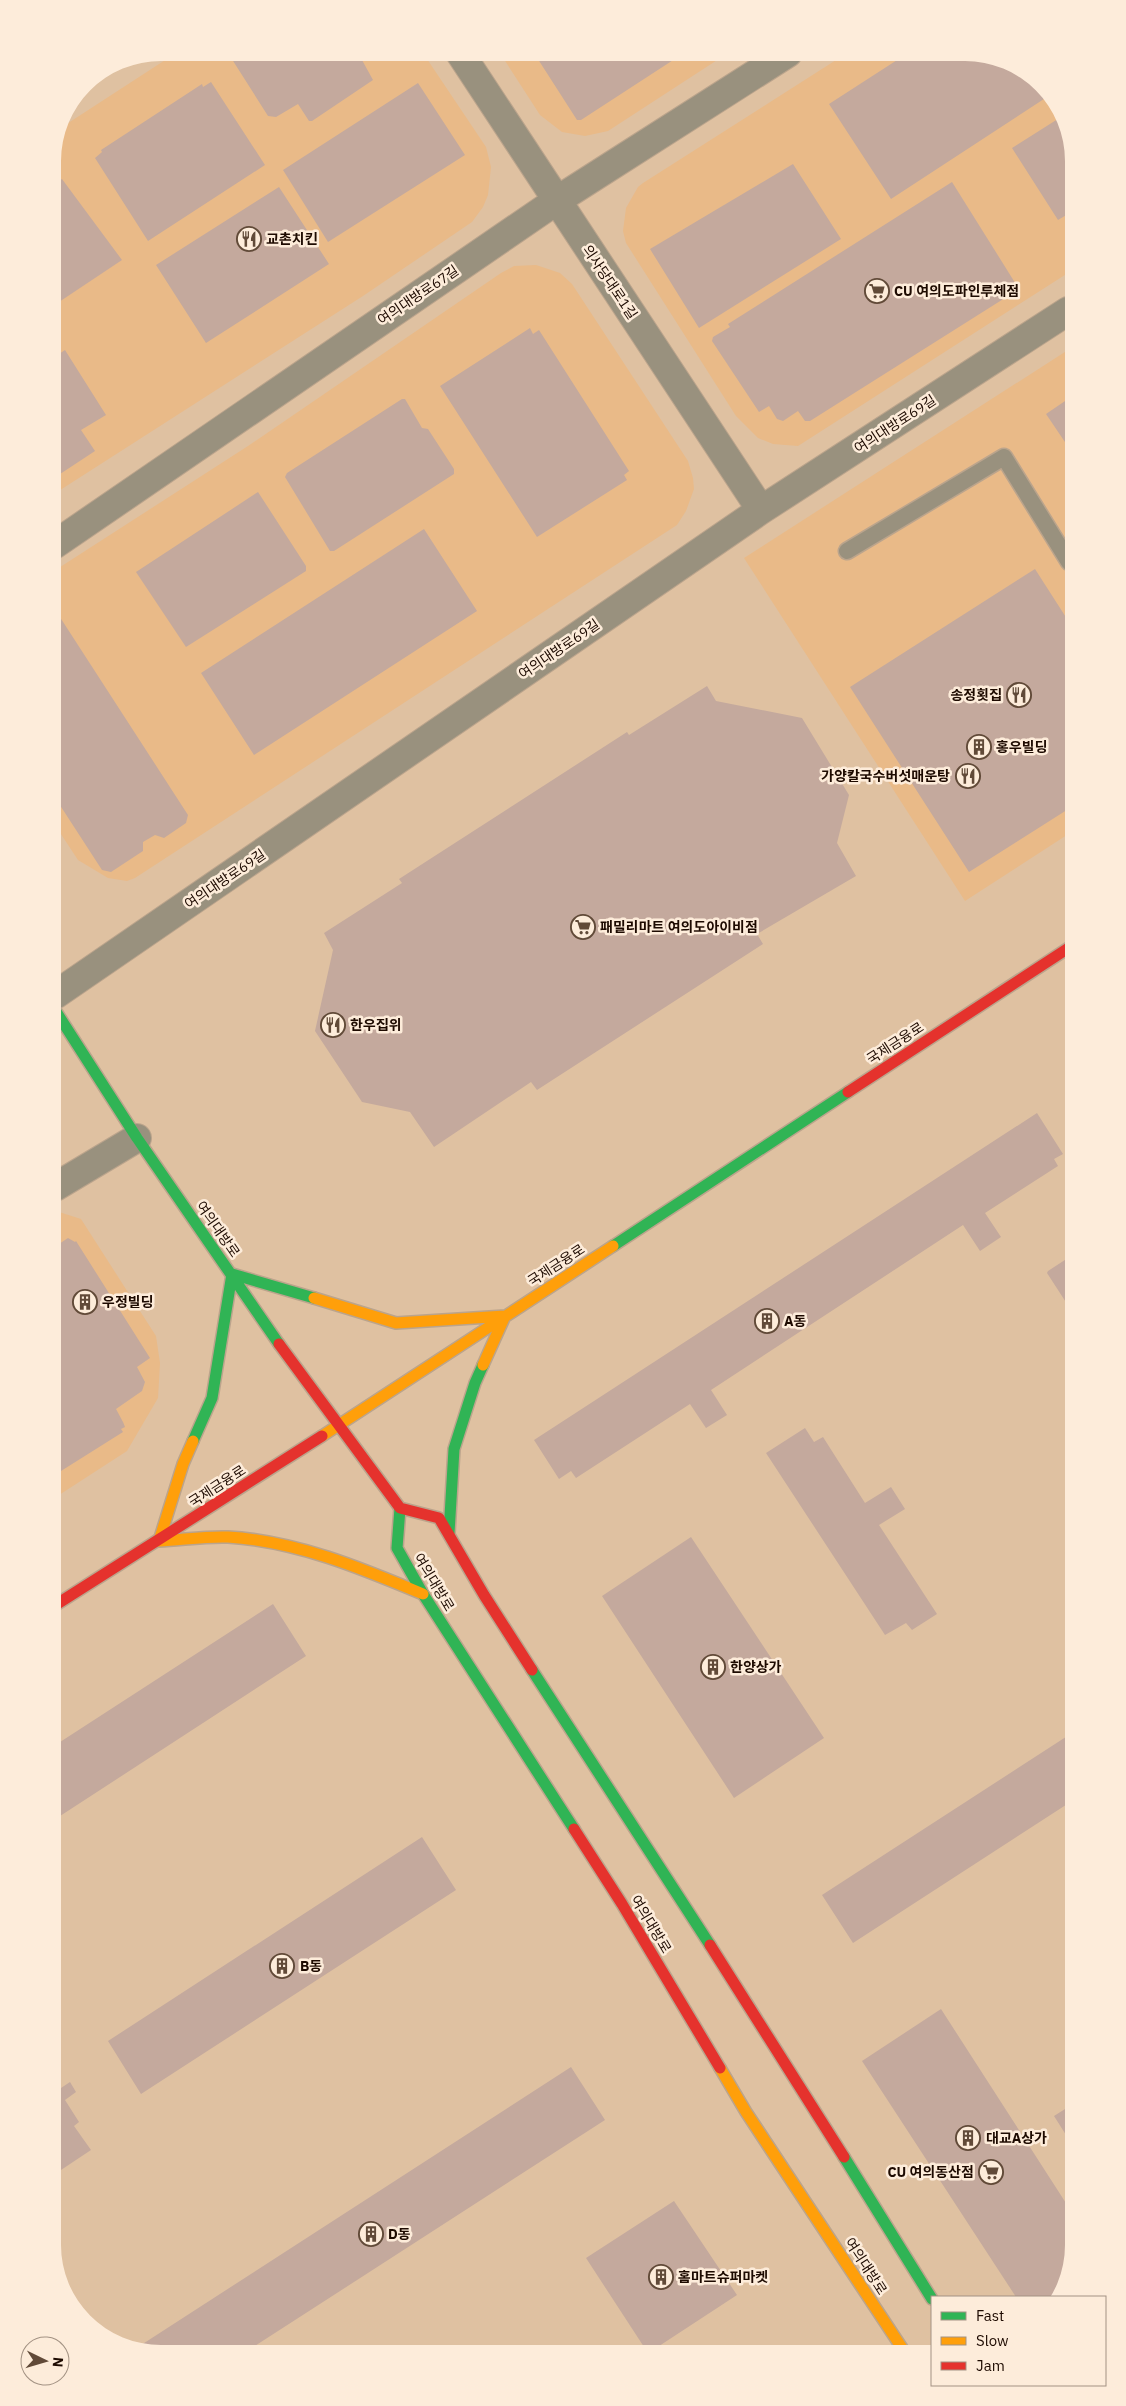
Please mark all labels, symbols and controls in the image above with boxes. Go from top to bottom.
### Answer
restaurant icon: 교촌치킨 [236,226,262,252]
place label: 교촌치킨 [266,230,318,248]
street label: 의사당대로1길 [579,241,641,323]
street label: 여의대방로67길 [374,261,462,329]
supermarket icon: CU 여의도파인루체점 [864,278,890,304]
place label: CU 여의도파인루체점 [894,282,1019,300]
street label: 여의대방로69길 [851,391,939,457]
street label: 여의대방로69길 [515,615,603,683]
restaurant icon: 송정횟집 [1006,682,1032,708]
place label: 송정횟집 [950,686,1002,704]
building icon: 홍우빌딩 [966,734,992,760]
place label: 홍우빌딩 [996,738,1048,756]
restaurant icon: 가양칼국수버섯매운탕 [955,763,981,789]
place label: 가양칼국수버섯매운탕 [821,767,950,785]
street label: 여의대방로69길 [181,845,269,913]
supermarket icon: 패밀리마트 여의도아이비점 [570,914,596,940]
place label: 패밀리마트 여의도아이비점 [600,918,758,936]
restaurant icon: 한우집위 [320,1012,346,1038]
place label: 한우집위 [350,1016,402,1034]
street label: 국제금융로 [863,1018,927,1068]
street label: 여의대방로 [192,1197,244,1261]
street label: 국제금융로 [524,1240,588,1290]
building icon: 우정빌딩 [72,1289,98,1315]
place label: 우정빌딩 [102,1293,154,1311]
building icon: A동 [754,1308,780,1334]
place label: A동 [784,1312,807,1330]
street label: 국제금융로 [185,1461,249,1511]
street label: 여의대방로 [410,1550,458,1614]
building icon: 한양상가 [700,1654,726,1680]
place label: 한양상가 [730,1658,782,1676]
street label: 여의대방로 [627,1892,675,1956]
building icon: B동 [269,1953,295,1979]
place label: B동 [300,1957,322,1975]
building icon: 대교A상가 [955,2125,981,2151]
place label: 대교A상가 [986,2129,1047,2147]
supermarket icon: CU 여의동산점 [978,2159,1004,2185]
place label: CU 여의동산점 [887,2163,974,2181]
building icon: D동 [358,2221,384,2247]
place label: D동 [388,2225,411,2243]
street label: 여의대방로 [841,2234,891,2298]
building icon: 홈마트슈퍼마켓 [648,2264,674,2290]
place label: 홈마트슈퍼마켓 [678,2268,768,2286]
legend [931,2296,1106,2386]
text: Fast [976,2306,1004,2325]
text: Slow [976,2331,1009,2350]
north arrow [20,2336,70,2386]
text: N [49,2356,67,2368]
text: Jam [976,2356,1005,2375]

